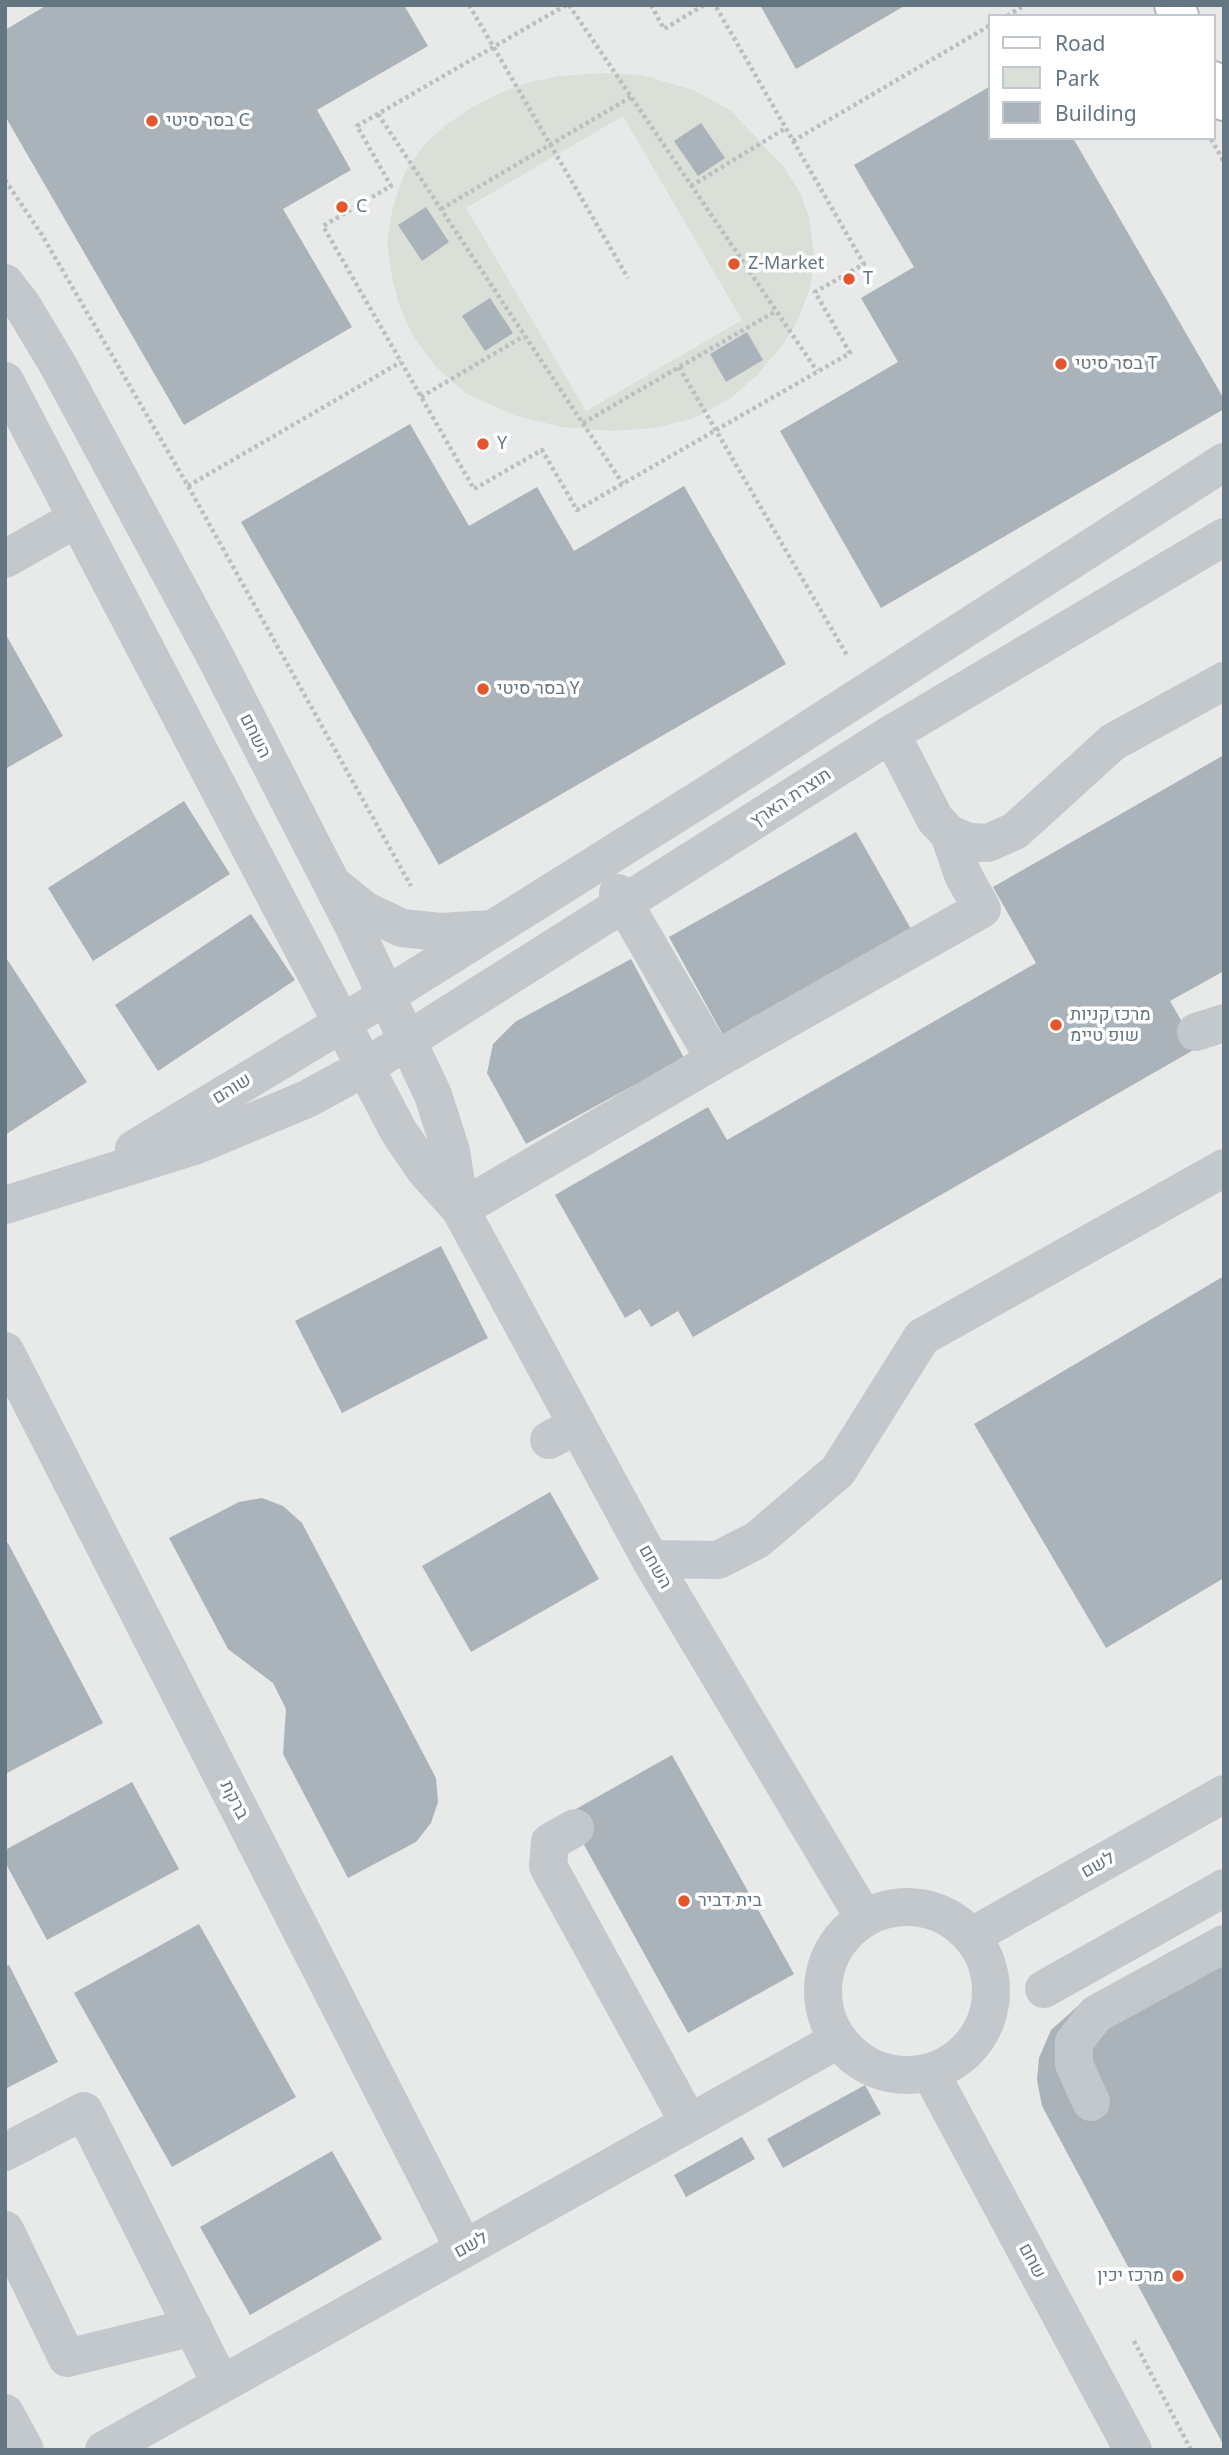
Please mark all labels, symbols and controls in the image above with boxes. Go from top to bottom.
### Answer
legend [988,14,1215,140]
text: Road [1055,29,1105,57]
text: Park [1055,64,1099,92]
text: Building [1055,99,1137,127]
place label: בסר סיטי C [166,110,250,132]
marker: בסר סיטי C [144,113,160,129]
place label: C [356,196,367,218]
marker: C [334,199,350,215]
place label: Z-Market [748,253,824,275]
marker: Z-Market [726,256,742,272]
place label: T [863,268,873,290]
marker: T [841,271,857,287]
place label: בסר סיטי T [1075,353,1158,375]
marker: בסר סיטי T [1053,356,1069,372]
place label: Y [497,433,507,455]
marker: Y [475,436,491,452]
place label: בסר סיטי Y [497,678,580,700]
marker: בסר סיטי Y [475,681,491,697]
street label: השחם [235,710,275,762]
street label: תוצרת הארץ [747,764,835,832]
place label: מרכז קניות שופ טיימ [1070,1004,1151,1046]
marker: מרכז קניות שופ טיימ [1048,1017,1064,1033]
street label: שוהם [209,1069,255,1109]
street label: השחם [634,1541,676,1593]
street label: ברקת [215,1777,253,1823]
street label: לשם [1077,1847,1119,1883]
place label: בית דביר [698,1890,762,1912]
marker: בית דביר [676,1893,692,1909]
street label: לשם [450,2227,492,2263]
street label: שחם [1014,2240,1050,2282]
place label: מרכז יכין [1097,2265,1164,2287]
marker: מרכז יכין [1170,2268,1186,2284]

